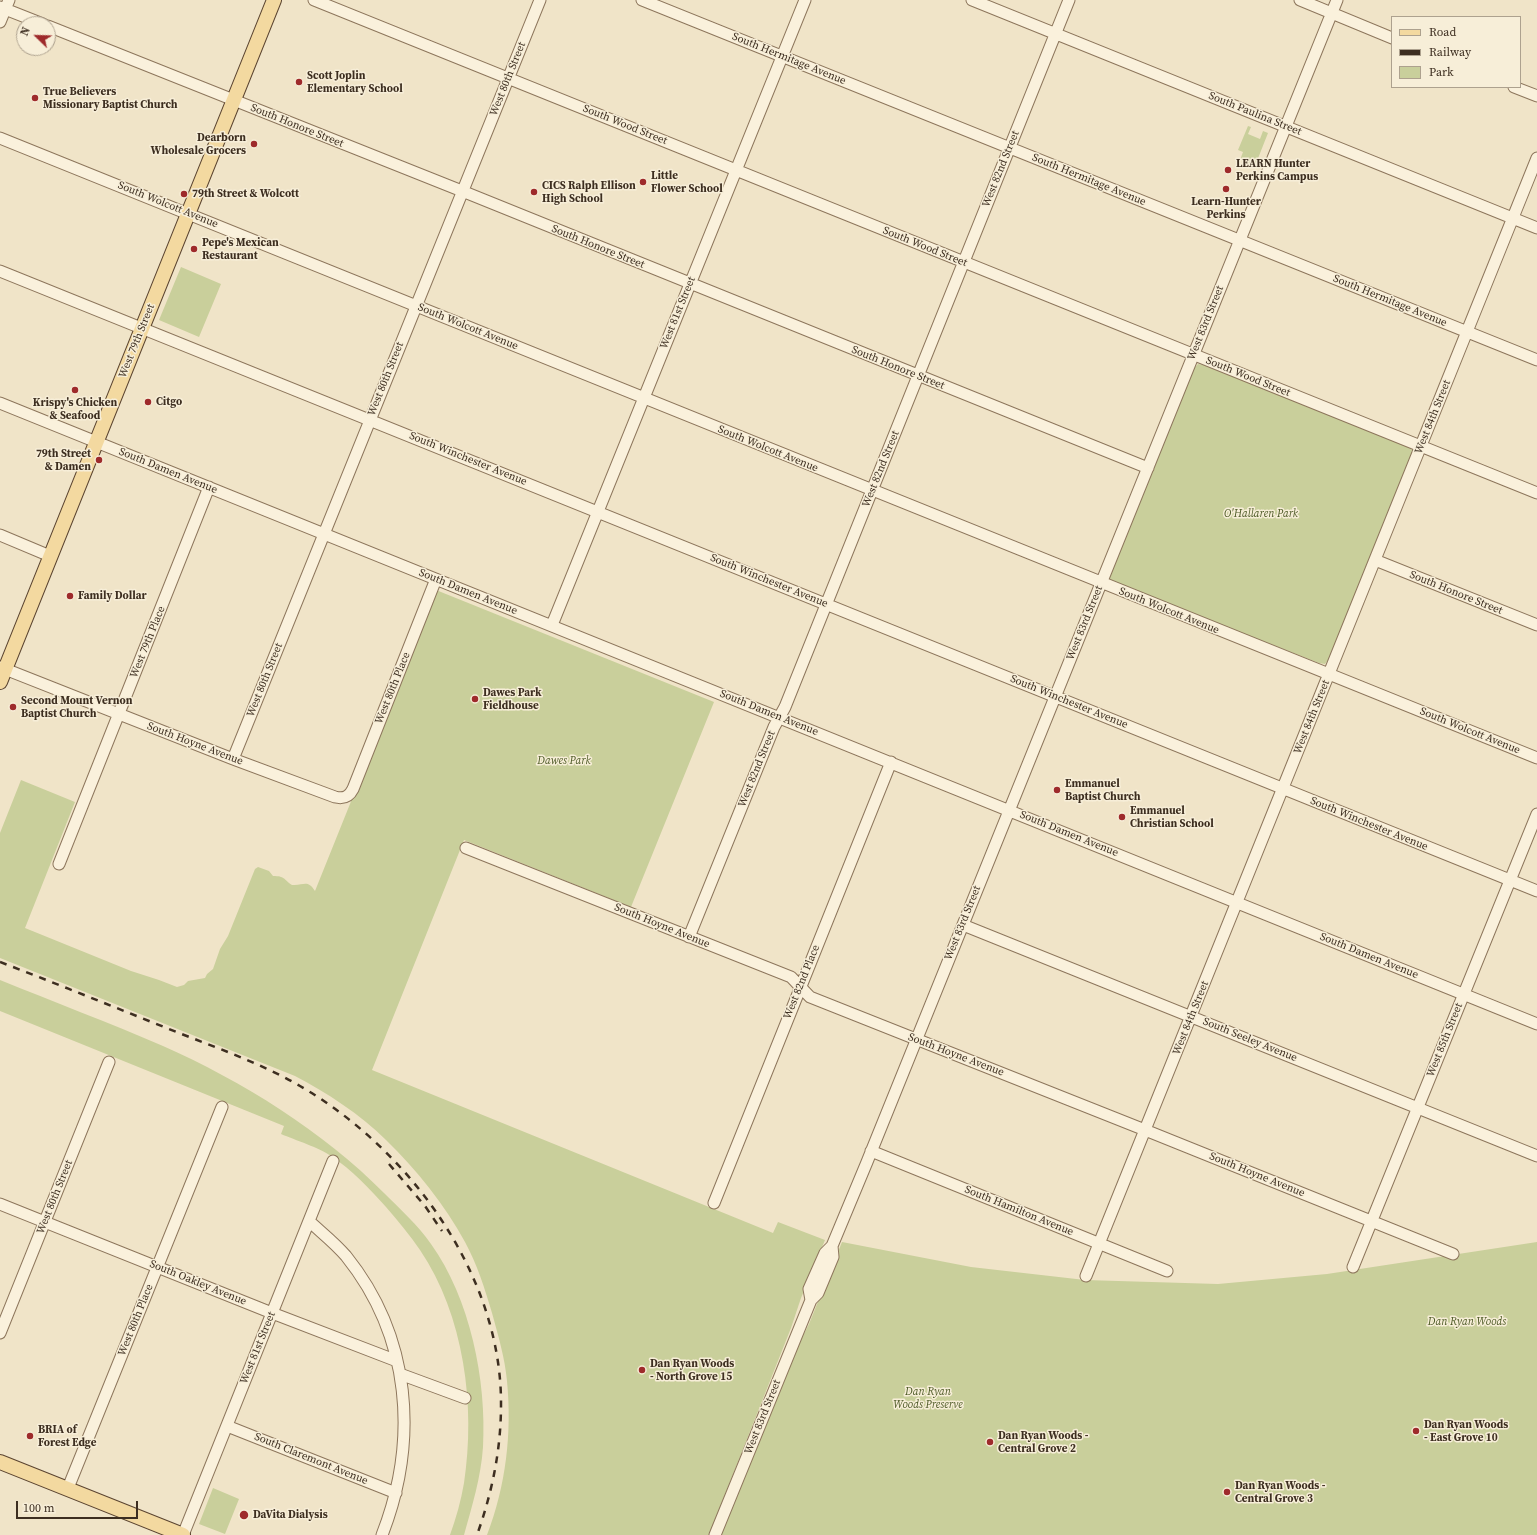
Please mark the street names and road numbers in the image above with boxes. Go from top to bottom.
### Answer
street label: South Hermitage Avenue [730,30,848,88]
street label: West 80th Street [487,40,529,118]
street label: South Paulina Street [1207,89,1303,139]
street label: South Honore Street [249,101,345,151]
street label: South Wood Street [581,102,669,148]
street label: West 82nd Street [980,129,1022,209]
street label: South Hermitage Avenue [1030,151,1148,209]
street label: South Wolcott Avenue [116,179,220,231]
street label: South Honore Street [550,222,646,272]
street label: South Wood Street [881,224,969,270]
street label: South Hermitage Avenue [1331,272,1449,330]
street label: West 81st Street [658,275,698,351]
street label: West 83rd Street [1185,284,1227,362]
street label: South Wolcott Avenue [416,301,520,353]
street label: West 79th Street [116,302,158,380]
street label: West 80th Street [365,340,407,418]
street label: South Honore Street [850,343,946,393]
street label: South Wood Street [1204,354,1292,400]
street label: West 84th Street [1412,378,1454,456]
street label: South Wolcott Avenue [716,423,820,475]
street label: South Winchester Avenue [407,429,529,489]
street label: West 82nd Street [860,429,902,509]
street label: South Damen Avenue [117,445,219,497]
street label: South Winchester Avenue [708,551,830,611]
street label: South Damen Avenue [417,566,519,618]
street label: South Honore Street [1408,568,1504,618]
street label: West 83rd Street [1064,584,1106,662]
street label: South Wolcott Avenue [1117,585,1221,637]
street label: West 79th Place [128,604,168,680]
street label: West 80th Street [244,641,286,719]
street label: West 80th Place [373,650,413,726]
street label: South Winchester Avenue [1008,672,1130,732]
street label: West 84th Street [1291,678,1333,756]
street label: South Damen Avenue [718,687,820,739]
street label: South Wolcott Avenue [1418,705,1522,757]
street label: South Hoyne Avenue [145,720,245,768]
street label: West 82nd Street [736,729,778,809]
street label: South Winchester Avenue [1308,794,1430,854]
street label: South Damen Avenue [1018,808,1120,860]
street label: West 83rd Street [942,884,984,962]
street label: South Hoyne Avenue [612,901,712,951]
street label: South Damen Avenue [1318,930,1420,982]
street label: West 82nd Place [781,943,823,1021]
street label: West 84th Street [1170,979,1212,1057]
street label: West 85th Street [1424,1001,1466,1079]
street label: South Seeley Avenue [1201,1015,1299,1065]
street label: South Hoyne Avenue [906,1031,1006,1079]
street label: South Hoyne Avenue [1207,1150,1307,1200]
street label: West 80th Street [34,1158,76,1236]
street label: South Hamilton Avenue [963,1183,1075,1239]
street label: South Oakley Avenue [148,1258,248,1308]
street label: West 80th Place [116,1282,156,1358]
street label: West 81st Street [238,1310,278,1386]
street label: West 83rd Street [742,1378,784,1456]
street label: South Claremont Avenue [252,1430,370,1488]

